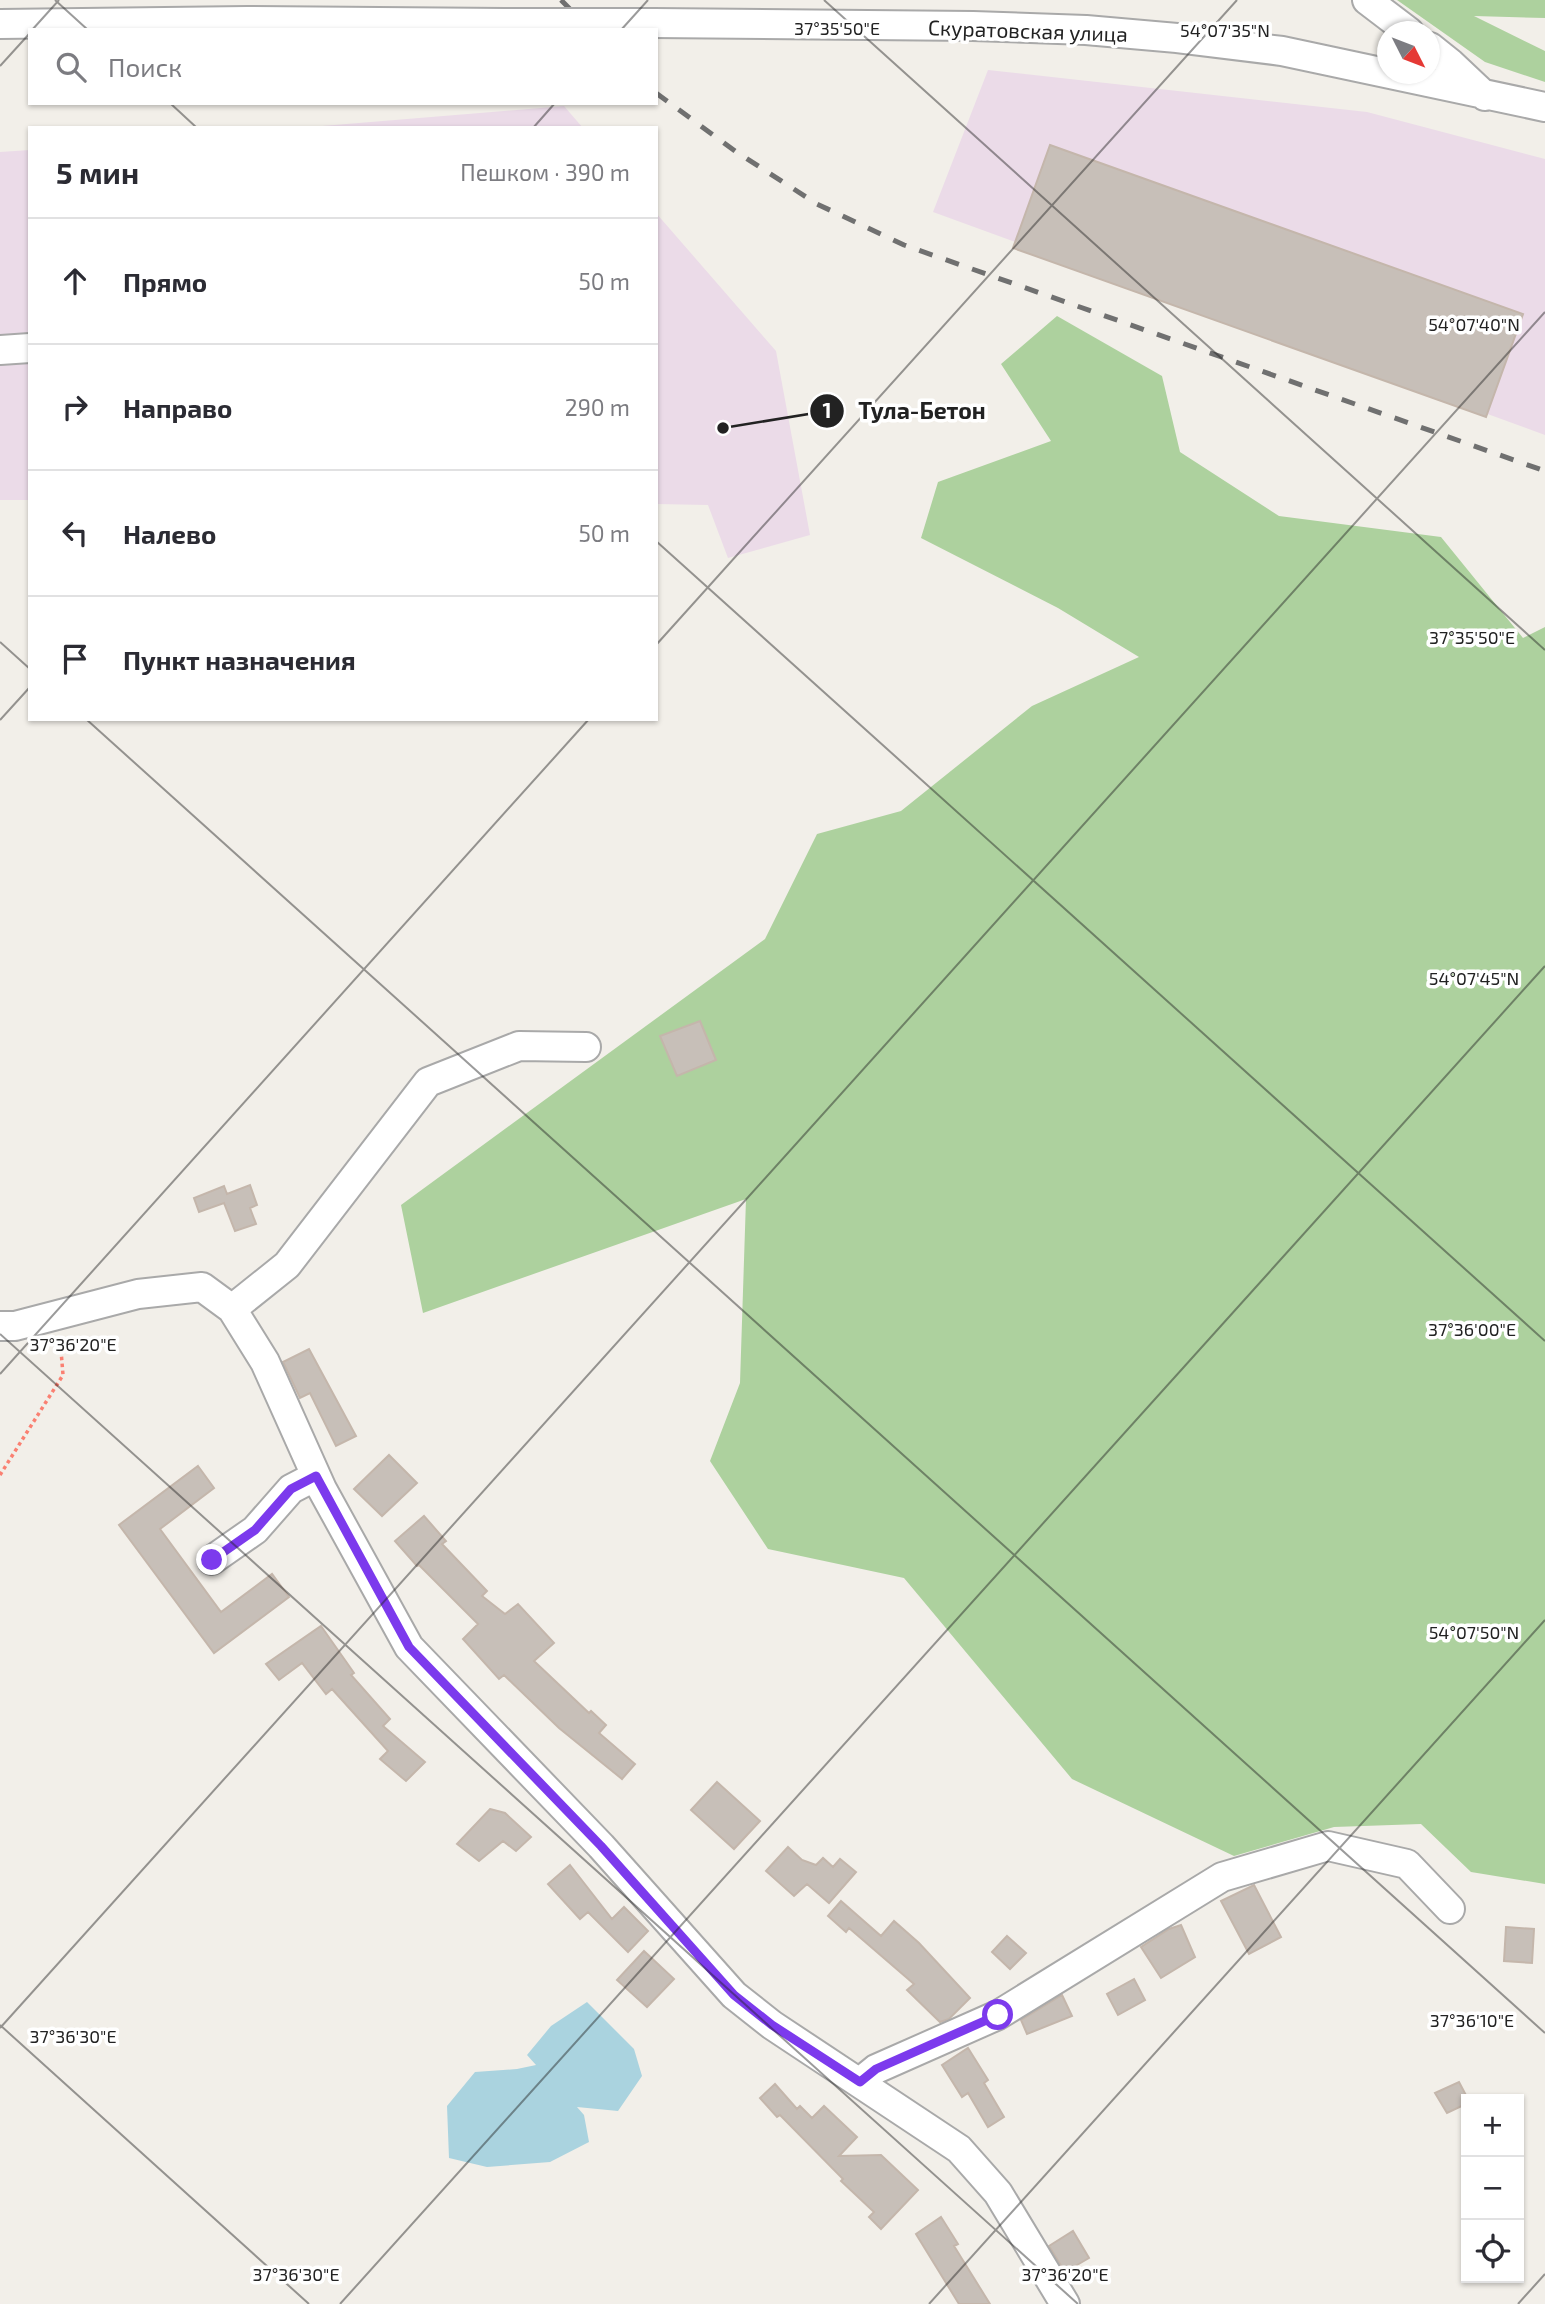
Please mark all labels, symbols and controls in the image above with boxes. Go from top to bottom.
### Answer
street label: Скуратовская улица [928,14,1128,47]
text: 37°35'50"E [794,17,880,39]
text: 54°07'35"N [1180,19,1270,41]
north arrow [1377,21,1440,84]
search box [28,28,658,105]
icon: search [52,48,90,86]
text: Поиск [108,51,182,82]
text: 5 мин [56,154,139,190]
text: Пешком · 390 m [460,158,630,186]
icon: ahead [56,262,94,300]
text: Прямо [123,266,207,297]
text: 50 m [579,267,630,295]
text: 54°07'40"N [1428,313,1520,335]
icon: right [56,388,94,426]
callout: Тула-Бетон [810,389,1000,433]
text: Направо [123,392,232,423]
text: 290 m [565,393,630,421]
text: Тула-Бетон [858,396,986,424]
text: 1 [822,397,832,422]
icon: left [56,514,94,552]
text: Налево [123,518,216,549]
text: 50 m [579,519,630,547]
text: 37°35'50"E [1429,626,1515,648]
icon: arrive [56,640,94,678]
text: Пункт назначения [123,644,356,675]
text: 54°07'45"N [1429,967,1519,989]
text: 37°36'00"E [1428,1318,1516,1340]
text: 37°36'20"E [29,1333,117,1355]
route end [196,1544,227,1575]
text: 54°07'50"N [1429,1621,1519,1643]
route start [982,1999,1013,2030]
text: 37°36'10"E [1430,2009,1514,2031]
text: 37°36'30"E [29,2025,117,2047]
map controls [1461,2094,1524,2283]
button: + [1461,2094,1524,2157]
button: − [1461,2157,1524,2220]
button: locate [1461,2220,1524,2283]
text: 37°36'30"E [252,2263,340,2285]
text: 37°36'20"E [1021,2263,1109,2285]

